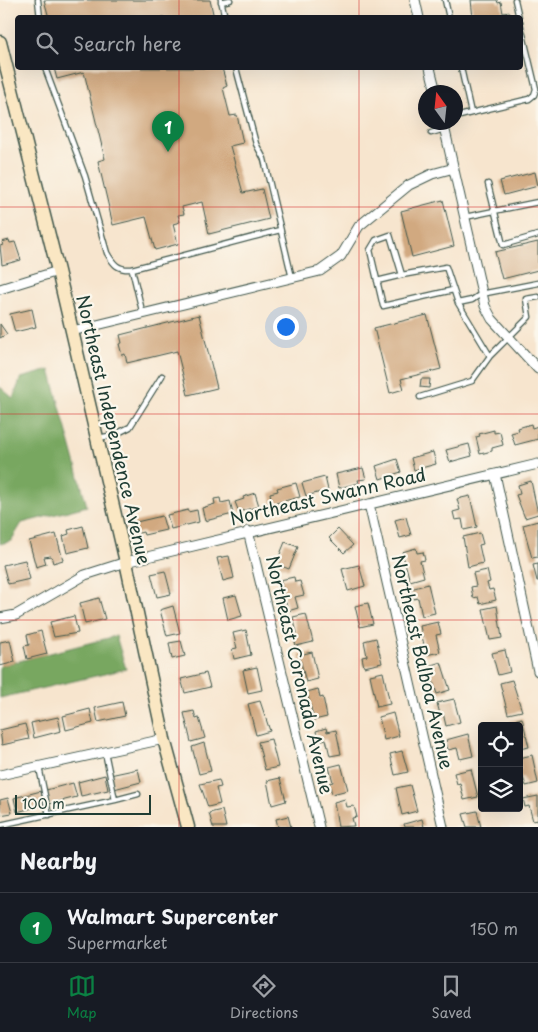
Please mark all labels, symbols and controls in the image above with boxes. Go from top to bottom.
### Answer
search box [15,15,523,70]
icon: search [33,29,61,57]
text: Search here [73,29,182,57]
north arrow [418,85,463,130]
pin: 1 [152,111,184,152]
street label: Northeast Independence Avenue [70,292,159,567]
your location [273,314,299,340]
street label: Northeast Swann Road [227,460,428,531]
street label: Northeast Balboa Avenue [386,552,461,772]
street label: Northeast Coronado Avenue [260,553,341,797]
map controls [478,722,523,812]
button: locate [478,722,523,767]
button: layers [478,767,523,812]
scale bar [15,792,151,815]
text: 100 m [22,793,65,814]
text: Nearby [20,844,97,876]
text: Walmart Supercenter [67,902,278,930]
text: 1 [32,916,40,940]
text: 150 m [470,916,518,940]
text: Supermarket [67,930,167,954]
tab: Map [67,972,97,1023]
tab: Directions [230,972,298,1023]
tab: Saved [432,972,471,1023]

